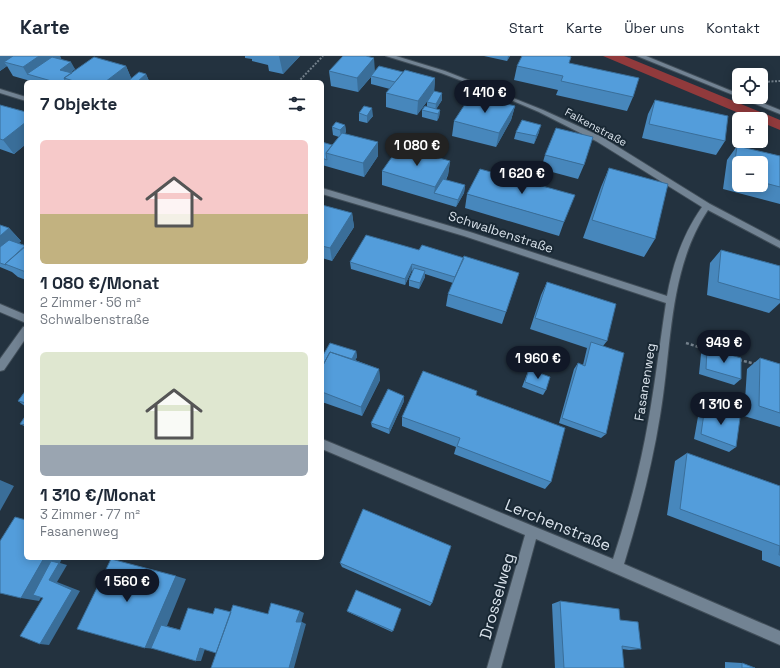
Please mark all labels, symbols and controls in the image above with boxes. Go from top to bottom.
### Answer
text: Karte [20,15,70,40]
text: Start [509,19,544,37]
text: Karte [566,19,602,37]
text: Über uns [624,19,684,37]
text: Kontakt [706,19,760,37]
map controls [732,68,768,192]
button: locate [732,68,768,104]
pin: 1 410 € [448,80,522,114]
text: 1 410 € [463,84,507,101]
text: 7 Objekte [40,93,117,115]
icon: filters [286,93,308,115]
street label: Falkenstraße [563,105,629,149]
button: + [732,112,768,148]
pin: 1 080 € [380,133,454,167]
text: 1 080 € [394,137,440,154]
button: − [732,156,768,192]
pin: 1 620 € [485,161,559,195]
text: 1 620 € [499,165,545,182]
icon: home [138,166,210,238]
street label: Schwalbenstraße [446,207,556,257]
text: 1 080 €/Monat [40,272,160,294]
text: 2 Zimmer · 56 m² [40,294,141,311]
text: Schwalbenstraße [40,311,149,328]
pin: 949 € [696,330,752,364]
text: 949 € [706,334,742,351]
street label: Fasanenweg [630,342,660,422]
pin: 1 960 € [501,346,575,380]
text: 1 960 € [515,350,561,367]
icon: home [138,378,210,450]
pin: 1 310 € [684,392,758,426]
text: 1 310 € [699,396,743,413]
text: 1 310 €/Monat [40,484,156,506]
street label: Lerchenstraße [502,494,614,556]
text: 3 Zimmer · 77 m² [40,506,140,523]
text: Fasanenweg [40,523,119,540]
street label: Drosselweg [475,550,519,642]
pin: 1 560 € [90,569,164,603]
text: 1 560 € [104,573,150,590]

